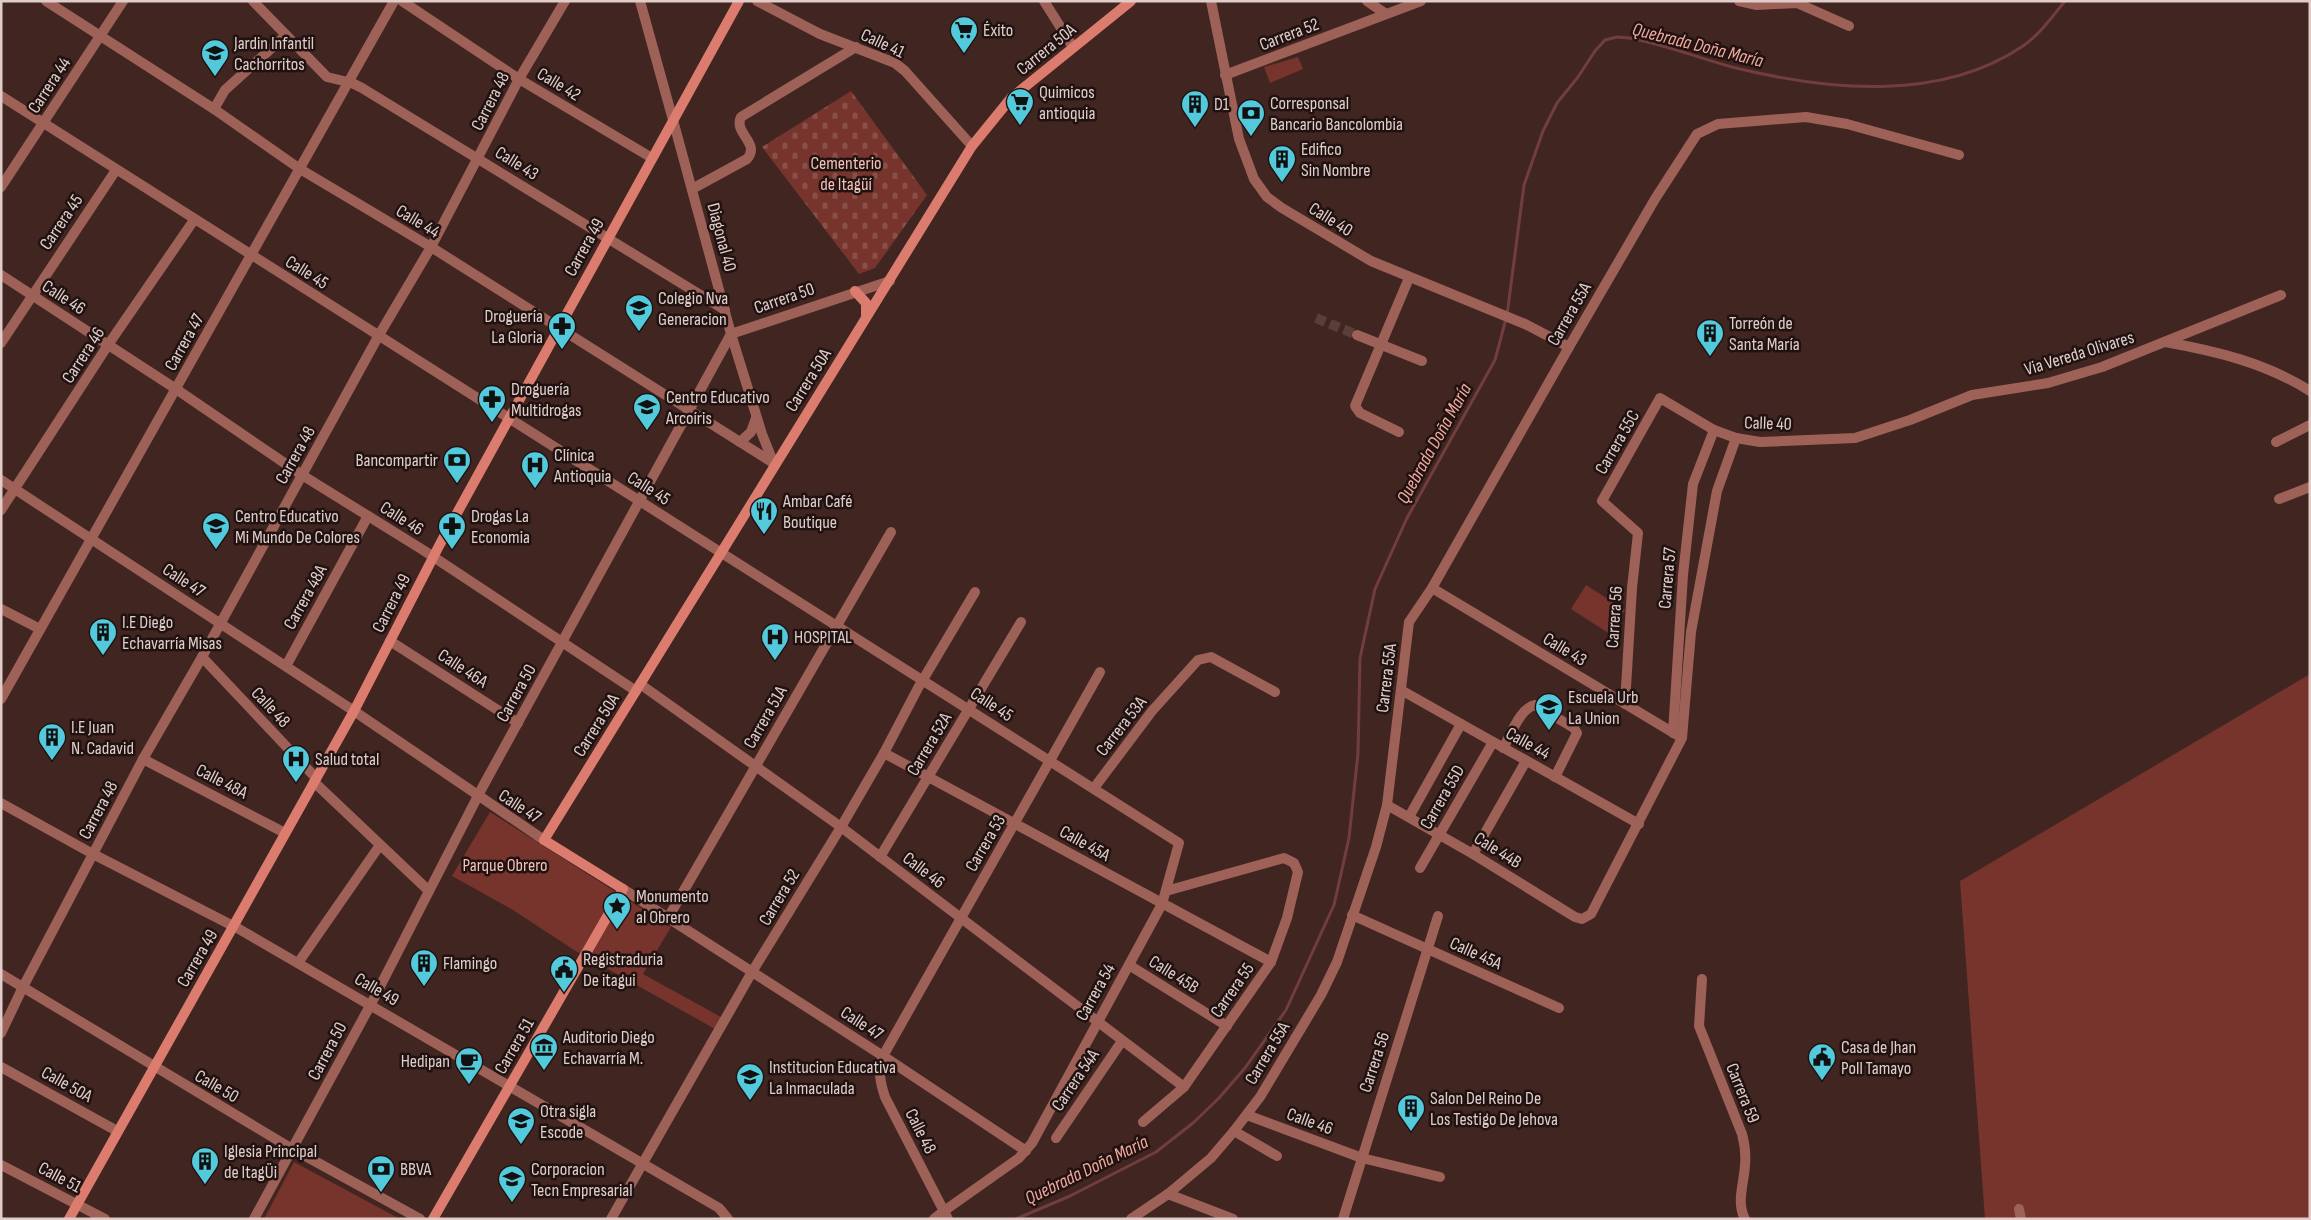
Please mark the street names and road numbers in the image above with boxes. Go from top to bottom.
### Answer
street label: Carrera 52 [1256,14,1322,55]
street label: Carrera 50A [1012,19,1080,80]
street label: Calle 41 [857,24,909,63]
street label: Carrera 44 [24,53,75,117]
street label: Calle 42 [533,63,584,106]
street label: Carrera 48 [467,68,514,134]
street label: Calle 43 [491,142,542,185]
street label: Carrera 45 [35,191,87,254]
street label: Calle 40 [1305,198,1357,241]
street label: Calle 44 [392,200,444,243]
street label: Diagonal 40 [702,201,741,274]
street label: Carrera 49 [560,215,609,280]
street label: Calle 45 [281,251,332,294]
street label: Calle 46 [38,276,89,319]
street label: Carrera 50 [751,278,817,319]
street label: Carrera 55A [1543,279,1596,350]
street label: Carrera 47 [160,309,209,374]
street label: Carrera 46 [58,323,109,387]
street label: Via Vereda Olivares [2022,327,2137,380]
street label: Carrera 50A [781,345,836,416]
street label: Carrera 55C [1591,406,1644,478]
street label: Calle 40 [1744,412,1792,435]
street label: Carrera 48 [271,423,320,488]
street label: Calle 45 [623,467,674,510]
street label: Calle 46 [376,497,428,540]
street label: Carrera 57 [1654,546,1681,610]
street label: Calle 47 [158,559,210,602]
street label: Carrera 48A [279,561,332,633]
street label: Carrera 49 [368,570,415,636]
street label: Carrera 56 [1602,585,1627,649]
street label: Calle 43 [1539,628,1590,671]
street label: Carrera 55A [1372,642,1401,714]
street label: Calle 46A [434,645,492,692]
street label: Carrera 50 [492,661,541,726]
street label: Carrera 51A [739,682,792,752]
street label: Calle 48 [247,683,295,732]
street label: Calle 45 [966,683,1017,726]
street label: Carrera 50A [569,690,624,761]
street label: Carrera 53A [1092,692,1151,760]
street label: Carrera 52A [902,709,957,780]
street label: Calle 44 [1502,723,1554,764]
street label: Calle 48A [192,760,251,803]
street label: Carrera 55D [1416,761,1469,833]
street label: Carrera 48 [74,778,122,843]
street label: Calle 47 [494,785,546,828]
street label: Carrera 53 [961,811,1010,875]
street label: Calle 45A [1056,821,1114,866]
street label: Cale 44B [1470,828,1525,873]
street label: Calle 46 [898,848,949,893]
street label: Carrera 52 [754,865,804,929]
street label: Carrera 49 [173,926,222,991]
street label: Calle 45A [1447,933,1505,974]
street label: Calle 45B [1145,951,1203,998]
street label: Carrera 55 [1206,959,1259,1022]
street label: Carrera 54 [1071,960,1120,1024]
street label: Calle 49 [351,968,403,1010]
street label: Calle 47 [836,1002,888,1045]
street label: Carrera 51 [490,1014,539,1078]
street label: Carrera 55A [1241,1018,1294,1088]
street label: Carrera 50 [303,1019,351,1084]
street label: Carrera 56 [1355,1029,1394,1095]
street label: Carrera 54A [1047,1045,1104,1115]
street label: Carrera 59 [1721,1060,1764,1126]
street label: Calle 50A [38,1062,96,1107]
street label: Calle 50 [191,1065,243,1107]
street label: Calle 46 [1284,1103,1336,1140]
street label: Calle 48 [900,1105,941,1157]
street label: Calle 51 [35,1157,85,1198]

